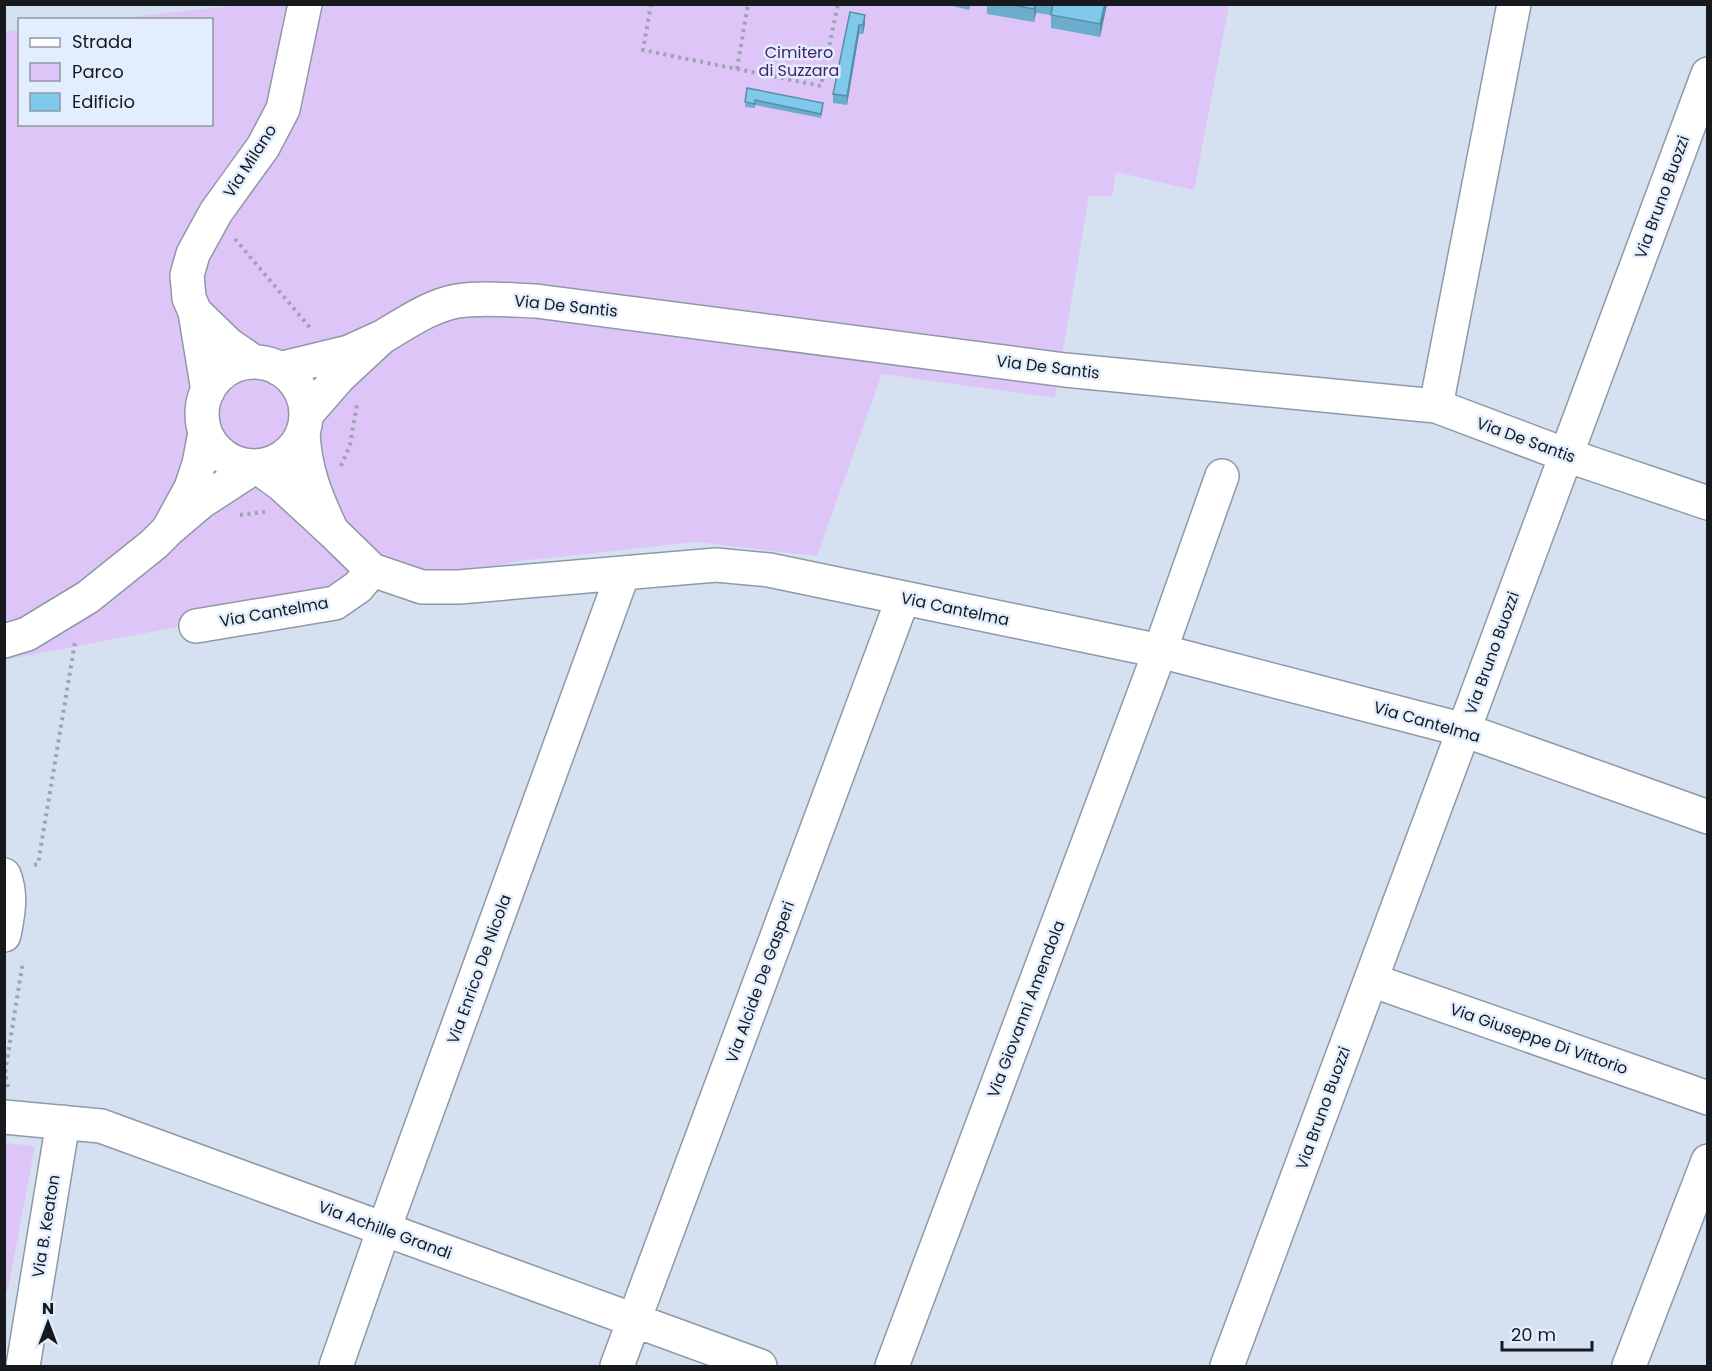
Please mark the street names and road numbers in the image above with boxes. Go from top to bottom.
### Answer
street label: Via Milano [218,120,282,202]
street label: Via Bruno Buozzi [1629,132,1695,262]
street label: Via De Santis [513,289,619,323]
street label: Via De Santis [995,349,1101,385]
street label: Via De Santis [1473,411,1579,469]
street label: Via Cantelma [899,586,1011,632]
street label: Via Bruno Buozzi [1459,588,1525,718]
street label: Via Cantelma [218,591,330,633]
street label: Via Cantelma [1371,696,1483,748]
street label: Via Enrico De Nicola [441,891,517,1047]
street label: Via Alcide De Gasperi [720,898,800,1066]
street label: Via Giovanni Amendola [982,917,1070,1101]
street label: Via Giuseppe Di Vittorio [1447,998,1631,1080]
street label: Via Bruno Buozzi [1290,1043,1356,1173]
street label: Via B. Keaton [27,1173,65,1279]
street label: Via Achille Grandi [315,1195,455,1265]

